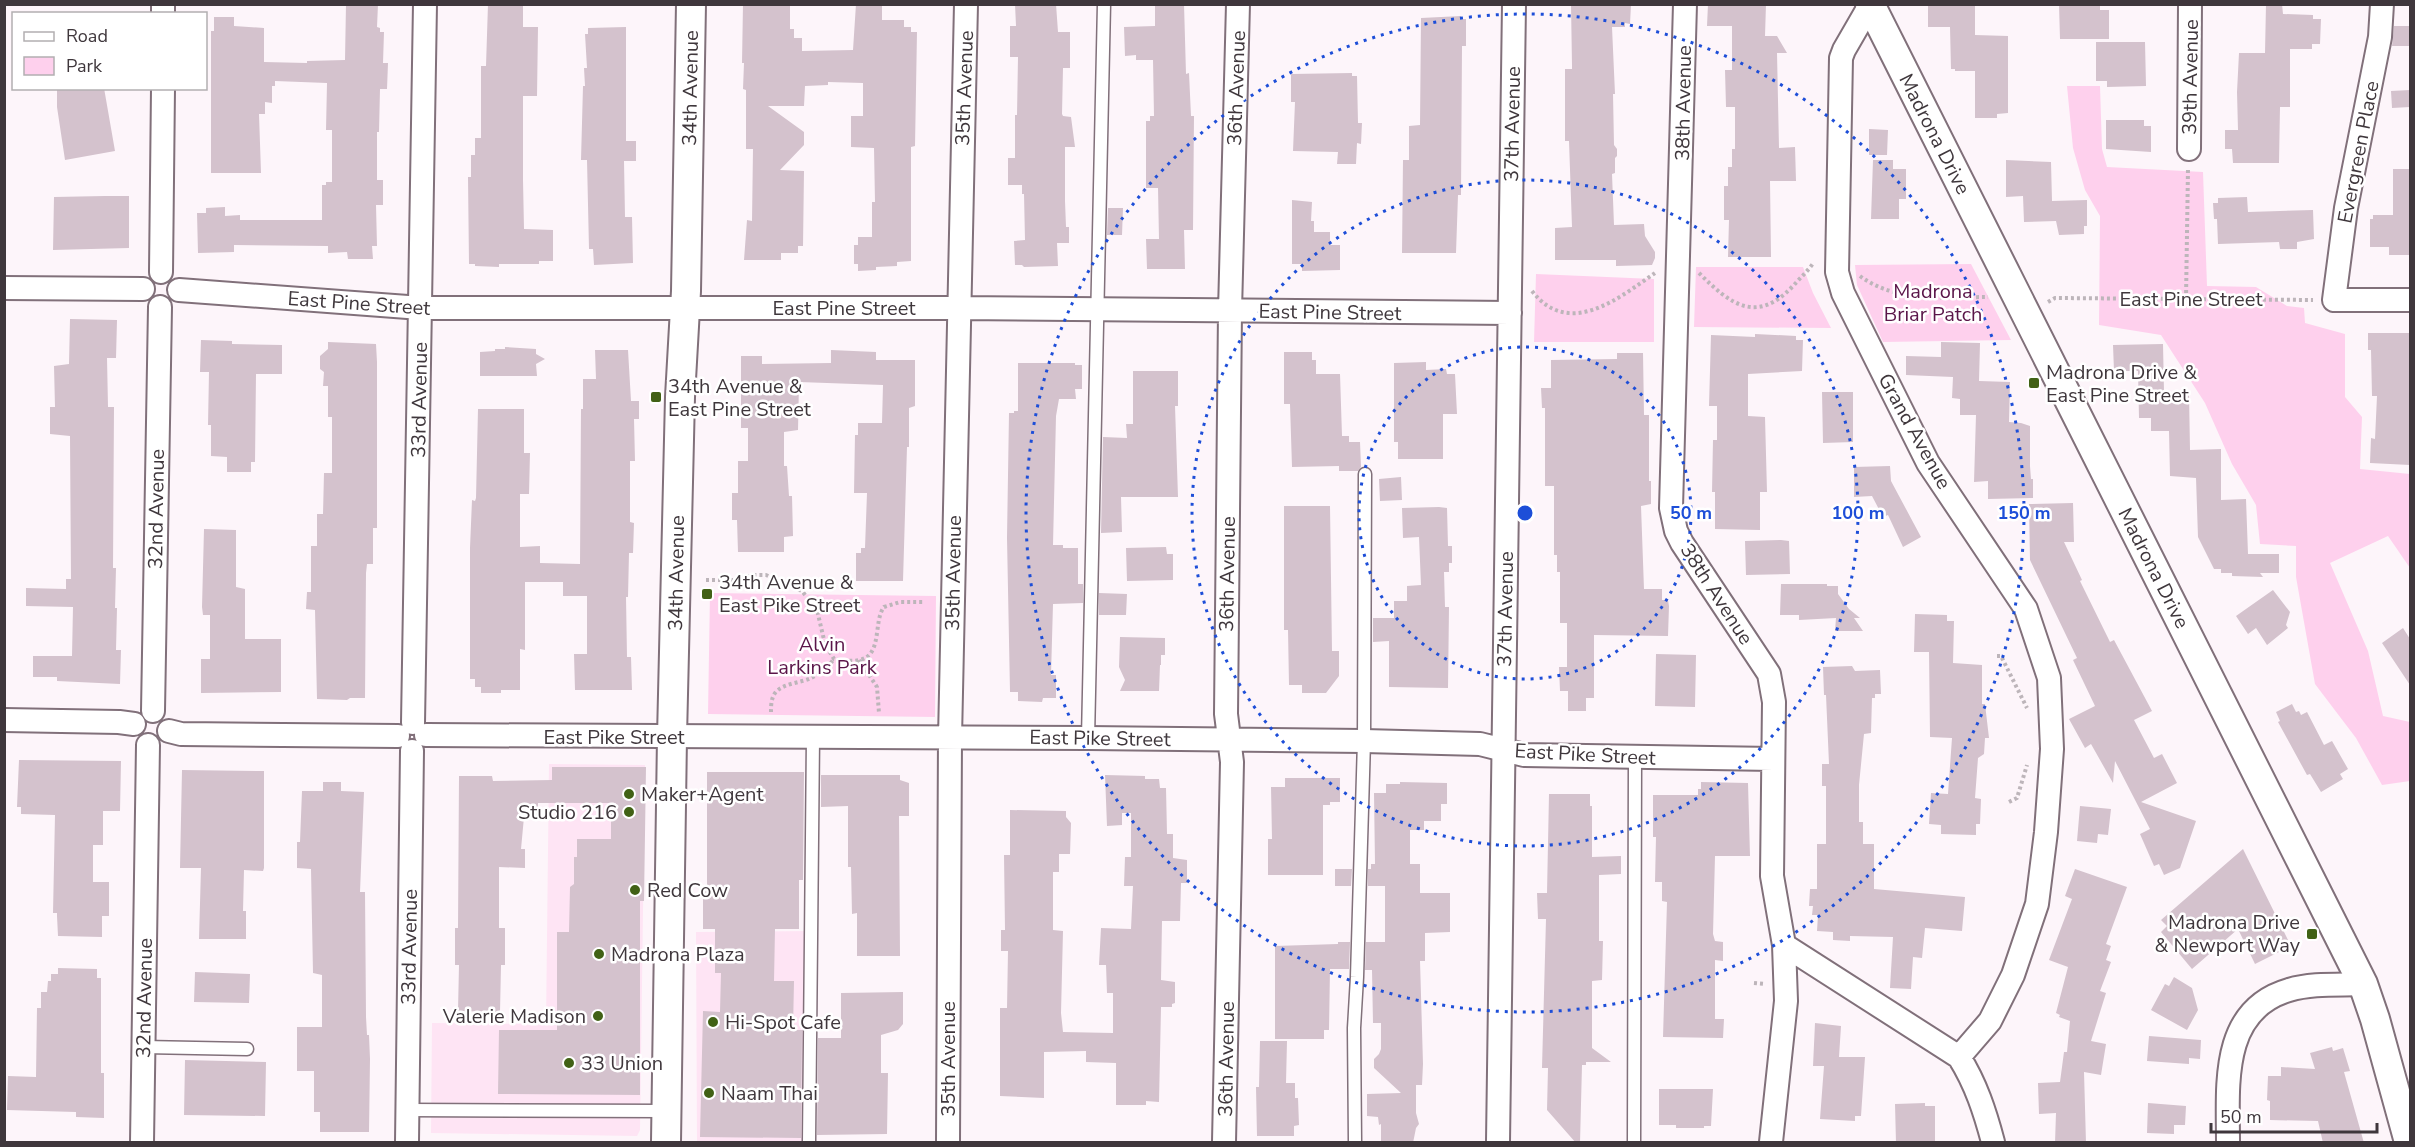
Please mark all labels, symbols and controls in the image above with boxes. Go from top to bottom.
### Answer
legend [12,12,207,90]
street label: 39th Avenue [2176,19,2205,135]
text: Road [66,24,108,48]
street label: 34th Avenue [676,30,705,146]
street label: 35th Avenue [949,30,980,146]
street label: 36th Avenue [1221,30,1252,146]
street label: 38th Avenue [1669,45,1698,161]
text: Park [66,54,103,78]
street label: 37th Avenue [1498,66,1527,182]
street label: Madrona Drive [1893,69,1977,199]
street label: Evergreen Place [2331,78,2386,226]
park label: Madrona Briar Patch [1884,278,1982,328]
street label: East Pine Street [287,285,432,322]
street label: East Pine Street [2120,286,2263,313]
street label: East Pine Street [773,295,916,322]
street label: East Pine Street [1258,298,1403,327]
street label: 33rd Avenue [405,342,434,458]
place label: Madrona Drive & East Pine Street [2046,359,2197,409]
street label: Grand Avenue [1872,369,1957,494]
place label: 34th Avenue & East Pine Street [668,373,812,423]
marker: Madrona Drive & East Pine Street [2027,376,2041,390]
marker: 34th Avenue & East Pine Street [649,390,663,404]
street label: 32nd Avenue [142,449,171,569]
text: 50 m [1670,501,1712,525]
text: 100 m [1831,501,1885,525]
text: 150 m [1997,501,2051,525]
centre of rings [1515,503,1535,523]
street label: Madrona Drive [2112,503,2196,633]
street label: 34th Avenue [662,515,691,631]
street label: 35th Avenue [939,515,968,631]
street label: 36th Avenue [1213,516,1242,632]
street label: 38th Avenue [1674,538,1759,650]
street label: 37th Avenue [1491,551,1520,667]
place label: 34th Avenue & East Pike Street [719,569,861,619]
marker: 34th Avenue & East Pike Street [700,587,714,601]
park label: Alvin Larkins Park [767,631,878,681]
street label: East Pike Street [543,724,686,751]
street label: East Pike Street [1029,724,1172,753]
street label: East Pike Street [1514,737,1657,772]
place label: Maker+Agent [641,781,764,808]
marker: Maker+Agent [622,787,636,801]
place label: Studio 216 [518,799,617,826]
marker: Studio 216 [622,805,636,819]
place label: Red Cow [647,877,728,904]
marker: Red Cow [628,883,642,897]
street label: 33rd Avenue [395,889,424,1005]
place label: Madrona Drive & Newport Way [2155,909,2301,959]
marker: Madrona Drive & Newport Way [2305,927,2319,941]
street label: 32nd Avenue [130,938,159,1058]
place label: Madrona Plaza [611,941,745,968]
marker: Madrona Plaza [592,947,606,961]
street label: 35th Avenue [935,1001,962,1117]
street label: 36th Avenue [1212,1001,1241,1117]
place label: Valerie Madison [442,1003,586,1030]
marker: Valerie Madison [591,1009,605,1023]
place label: Hi-Spot Cafe [725,1009,841,1036]
marker: Hi-Spot Cafe [706,1015,720,1029]
place label: 33 Union [581,1050,663,1077]
marker: 33 Union [562,1056,576,1070]
place label: Naam Thai [721,1080,818,1107]
marker: Naam Thai [702,1086,716,1100]
scale bar [2211,1096,2378,1134]
text: 50 m [2220,1105,2262,1129]

